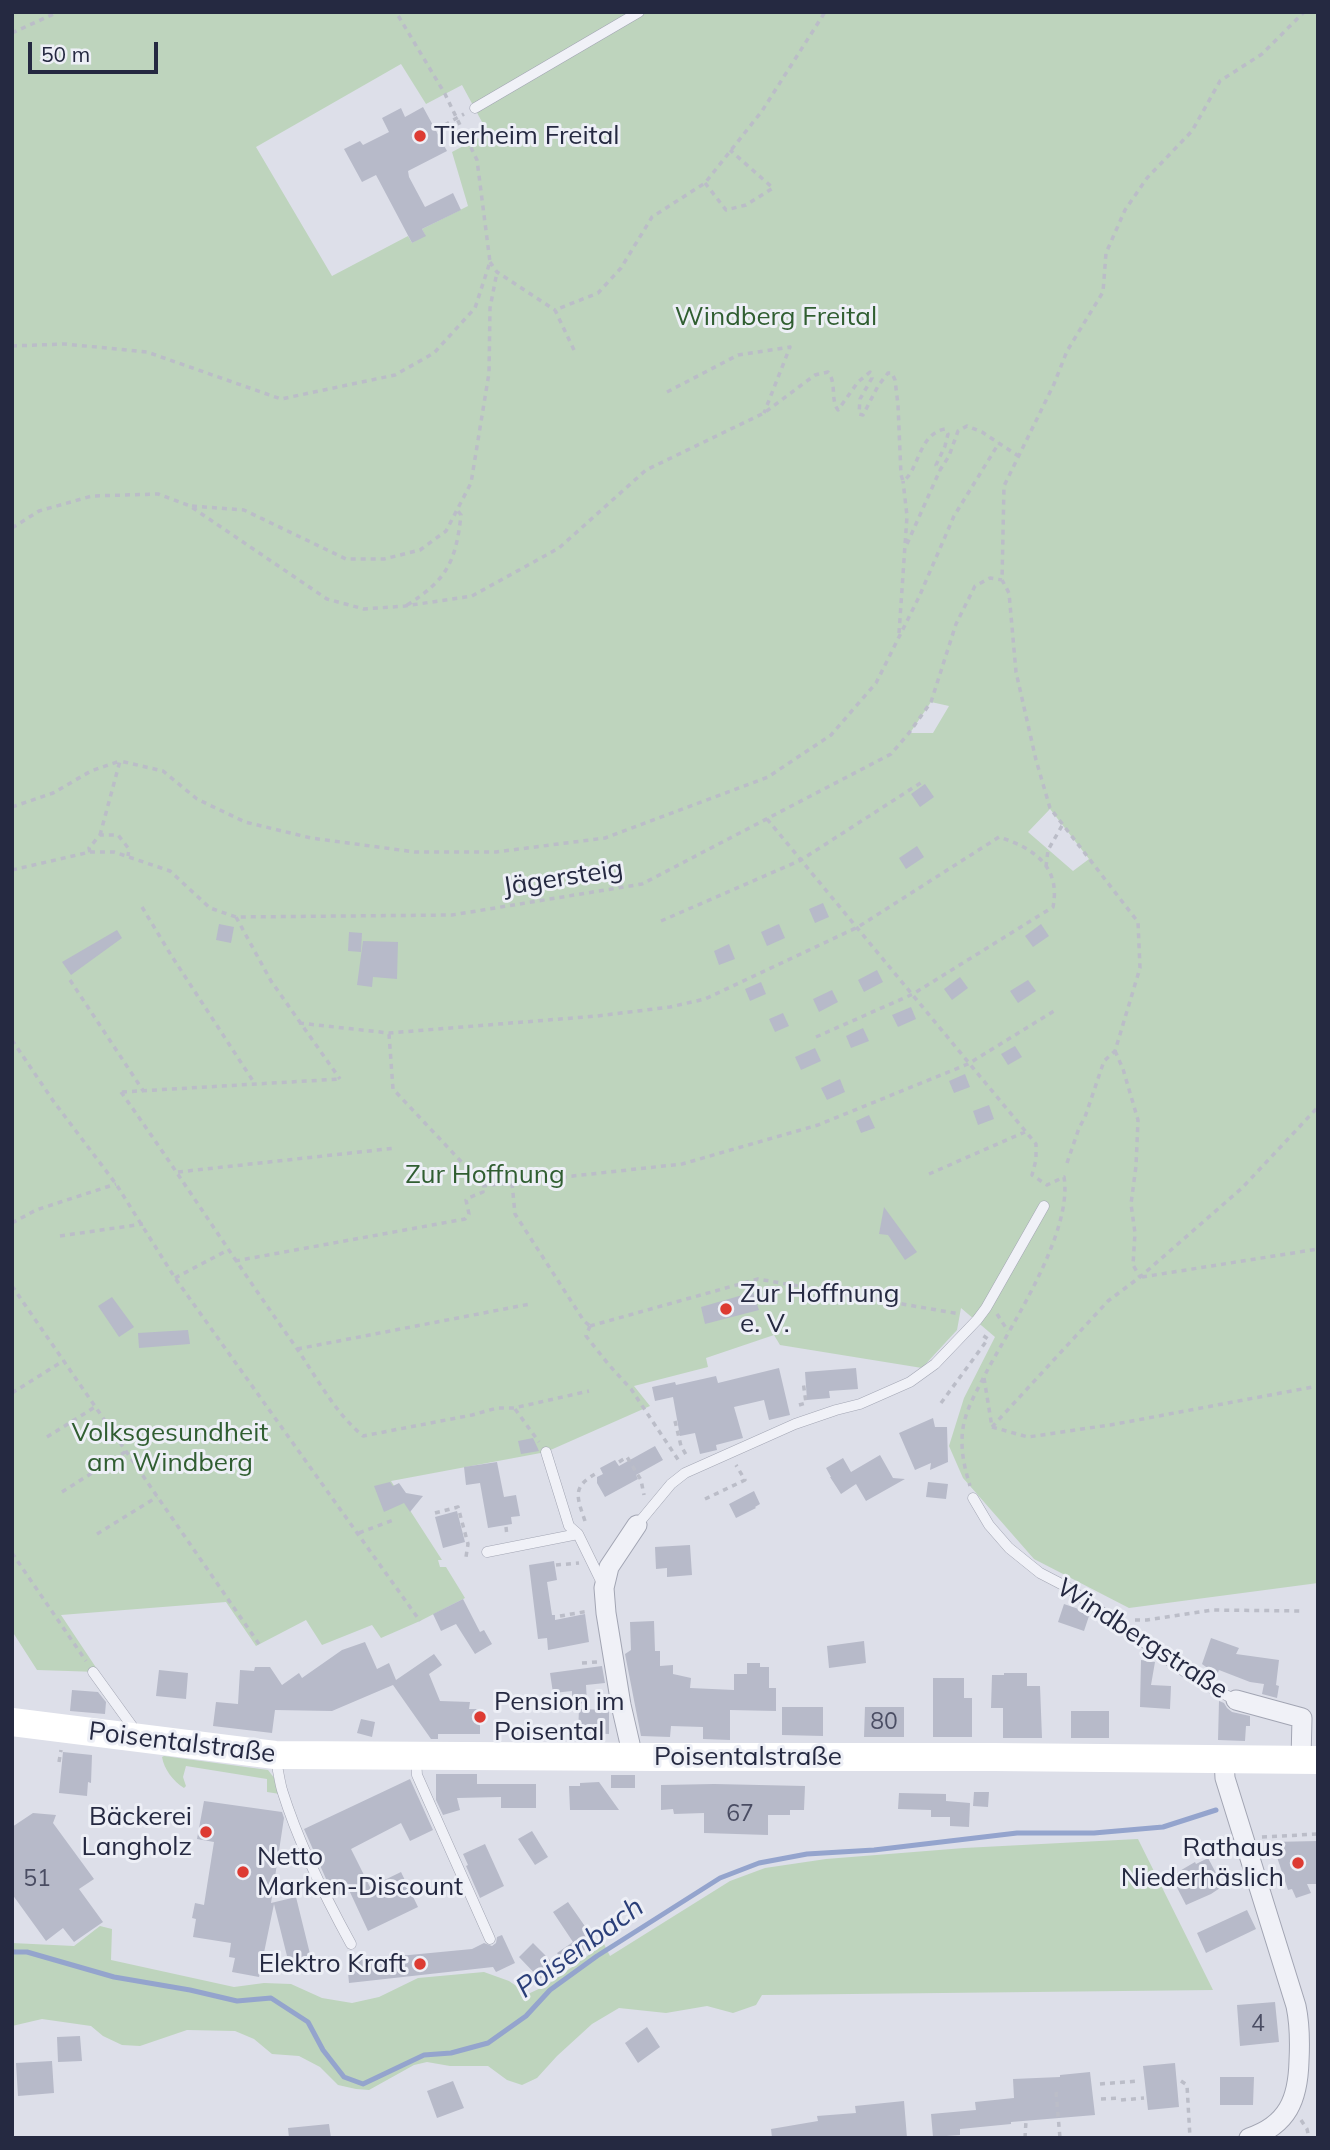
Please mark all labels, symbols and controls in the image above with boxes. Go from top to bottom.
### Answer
scale bar [32,28,161,72]
text: 50 m [41,41,90,67]
place label: Tierheim Freital [434,120,619,152]
marker: Tierheim Freital [412,128,428,144]
park label: Windberg Freital [675,301,877,333]
street label: Jägersteig [501,853,625,903]
park label: Zur Hoffnung [405,1159,565,1191]
place label: Zur Hoffnung e. V. [740,1278,899,1340]
marker: Zur Hoffnung e. V. [718,1301,734,1317]
park label: Volksgesundheit am Windberg [72,1417,268,1478]
street label: Windbergstraße [1050,1572,1234,1706]
place label: Pension im Poisental [494,1686,625,1748]
house number: 80 [870,1708,898,1736]
marker: Pension im Poisental [472,1709,488,1725]
street label: Poisentalstraße [87,1716,277,1770]
street label: Poisentalstraße [654,1741,842,1773]
house number: 67 [726,1800,754,1828]
place label: Bäckerei Langholz [82,1801,192,1862]
marker: Bäckerei Langholz [198,1824,214,1840]
place label: Rathaus Niederhäslich [1121,1832,1284,1894]
place label: Netto Marken-Discount [257,1841,463,1902]
marker: Rathaus Niederhäslich [1290,1855,1306,1871]
marker: Netto Marken-Discount [235,1864,251,1880]
house number: 51 [23,1865,51,1893]
water label: Poisenbach [510,1890,650,2006]
place label: Elektro Kraft [259,1948,406,1980]
marker: Elektro Kraft [412,1956,428,1972]
house number: 4 [1251,2010,1265,2038]

